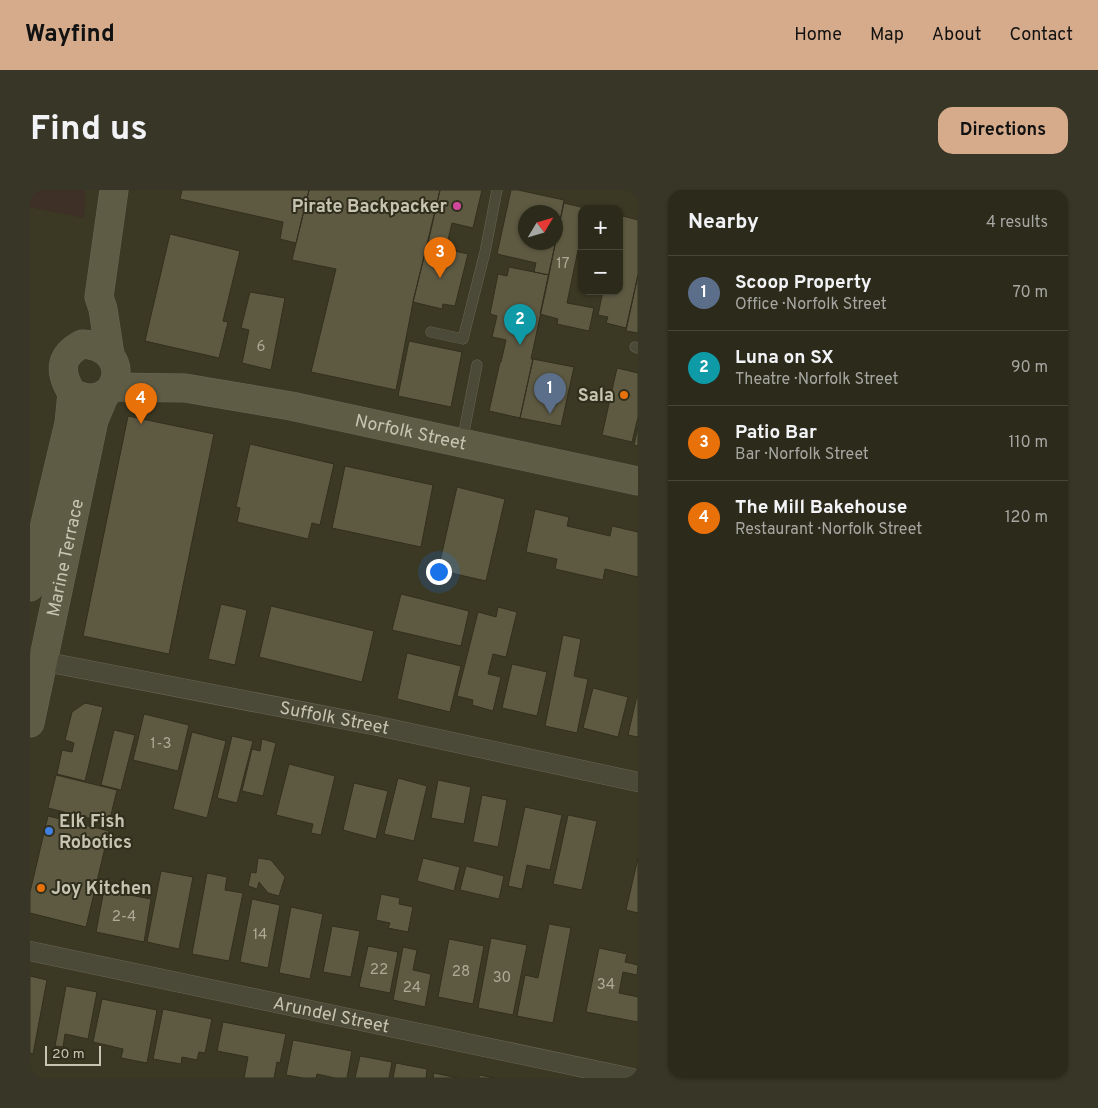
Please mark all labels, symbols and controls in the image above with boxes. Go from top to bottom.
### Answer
text: Wayfind [25,20,115,50]
text: Home [794,24,842,47]
text: Map [870,24,904,47]
text: About [932,24,981,47]
text: Contact [1009,24,1073,47]
button: Directions [938,107,1068,154]
text: Find us [30,108,148,152]
place label: Pirate Backpacker [292,196,447,219]
marker: Pirate Backpacker [451,200,463,212]
north arrow [518,205,563,250]
map controls [578,205,623,295]
button: + [578,205,623,250]
text: Nearby [688,209,759,236]
text: 4 results [986,213,1048,233]
pin: 3 [424,237,456,278]
button: − [578,250,623,295]
house number: 17 [556,255,570,274]
text: Scoop Property [735,271,872,295]
text: 1 [701,283,707,303]
text: 70 m [1013,283,1048,303]
text: Office · Norfolk Street [735,295,887,315]
pin: 2 [504,304,536,345]
house number: 6 [257,338,266,357]
text: Luna on SX [735,346,834,370]
text: 2 [699,358,709,378]
text: 90 m [1011,358,1048,378]
text: Theatre · Norfolk Street [735,370,899,390]
pin: 1 [534,373,566,414]
pin: 4 [125,383,157,424]
place label: Sala [578,385,614,408]
marker: Sala [618,389,630,401]
street label: Norfolk Street [352,410,468,457]
text: Patio Bar [735,421,817,445]
text: 3 [699,433,709,453]
text: 110 m [1008,433,1048,453]
text: Bar · Norfolk Street [735,445,869,465]
text: The Mill Bakehouse [735,496,907,520]
street label: Marine Terrace [43,497,90,619]
text: 4 [699,508,709,528]
text: 120 m [1005,508,1048,528]
text: Restaurant · Norfolk Street [735,520,922,540]
your location [426,559,452,585]
street label: Suffolk Street [277,697,391,741]
house number: 1-3 [150,735,172,754]
place label: Elk Fish Robotics [59,811,132,855]
marker: Elk Fish Robotics [43,825,55,837]
place label: Joy Kitchen [51,878,152,901]
marker: Joy Kitchen [35,882,47,894]
house number: 2-4 [112,908,136,927]
house number: 14 [253,926,267,945]
house number: 22 [370,961,388,980]
house number: 28 [452,963,470,982]
house number: 30 [493,969,511,988]
house number: 34 [597,976,615,995]
house number: 24 [403,979,421,998]
street label: Arundel Street [271,993,391,1039]
scale bar [45,1043,101,1066]
text: 20 m [52,1046,85,1063]

